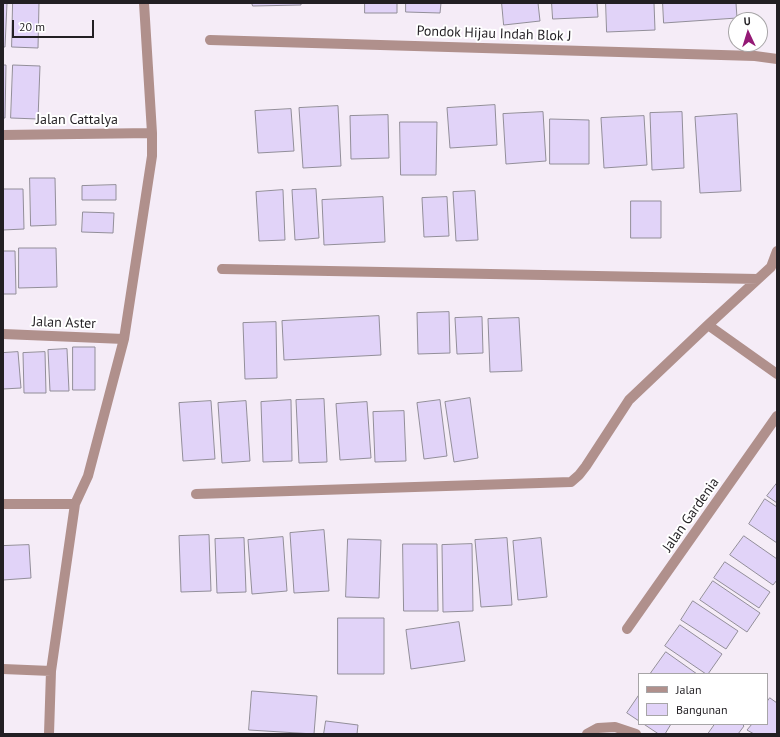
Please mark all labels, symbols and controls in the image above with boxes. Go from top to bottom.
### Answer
scale bar [14,12,96,38]
north arrow [728,12,768,52]
text: U [743,14,751,28]
text: 20 m [19,19,45,34]
street label: Pondok Hijau Indah Blok J [416,23,572,45]
street label: Jalan Cattalya [36,112,118,128]
street label: Jalan Aster [32,313,96,333]
street label: Jalan Gardenia [659,475,723,555]
legend [638,673,768,725]
text: Jalan [676,682,701,697]
text: Bangunan [676,702,728,717]

